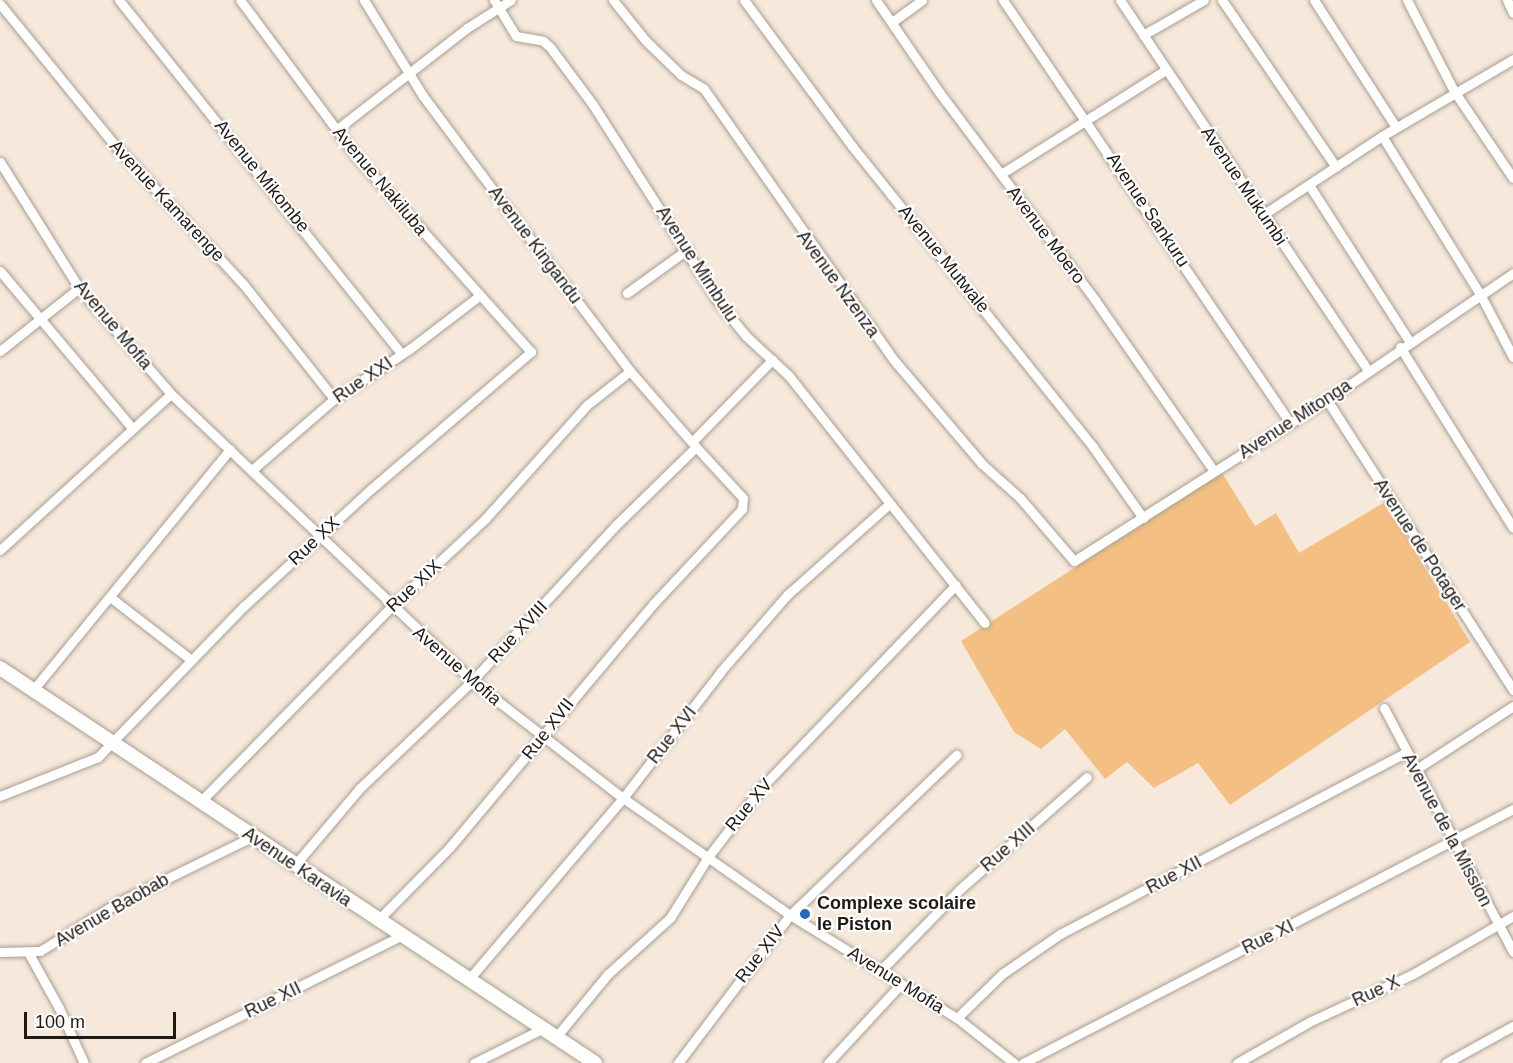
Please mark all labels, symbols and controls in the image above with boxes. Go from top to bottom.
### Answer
street label: Avenue Mikombe [210,115,314,237]
street label: Avenue Nakiluba [328,122,432,240]
street label: Avenue Mukumbi [1196,122,1292,250]
street label: Avenue Kamarenge [105,136,229,266]
street label: Avenue Sankuru [1102,149,1194,271]
street label: Avenue Kingandu [484,182,586,308]
street label: Avenue Moero [1002,182,1090,288]
street label: Avenue Mutwale [894,201,994,317]
street label: Avenue Mimbulu [652,202,742,326]
street label: Avenue Nzenza [792,226,884,342]
street label: Avenue Mofia [69,276,157,374]
street label: Rue XXI [329,352,397,408]
street label: Avenue Mitonga [1235,375,1355,463]
street label: Avenue de Potager [1369,475,1471,615]
street label: Rue XX [284,512,344,570]
street label: Rue XIX [382,555,446,617]
street label: Rue XVIII [484,596,552,668]
street label: Avenue Mofia [409,622,505,710]
street label: Rue XVII [517,694,579,764]
street label: Rue XVI [643,702,701,768]
street label: Avenue de la Mission [1397,750,1497,910]
street label: Rue XV [721,774,777,836]
street label: Rue XIII [976,818,1040,876]
street label: Avenue Karavia [238,823,356,911]
street label: Rue XII [1142,851,1206,899]
street label: Avenue Baobab [51,869,173,951]
place label: Complexe scolaire le Piston [817,893,976,936]
marker: Complexe scolaire le Piston [798,907,812,921]
street label: Rue XI [1239,915,1297,959]
street label: Rue XIV [731,921,789,987]
street label: Avenue Mofia [844,942,948,1018]
street label: Rue X [1349,971,1403,1011]
street label: Rue XII [241,977,305,1023]
scale bar [27,1000,178,1038]
text: 100 m [35,1012,85,1032]

